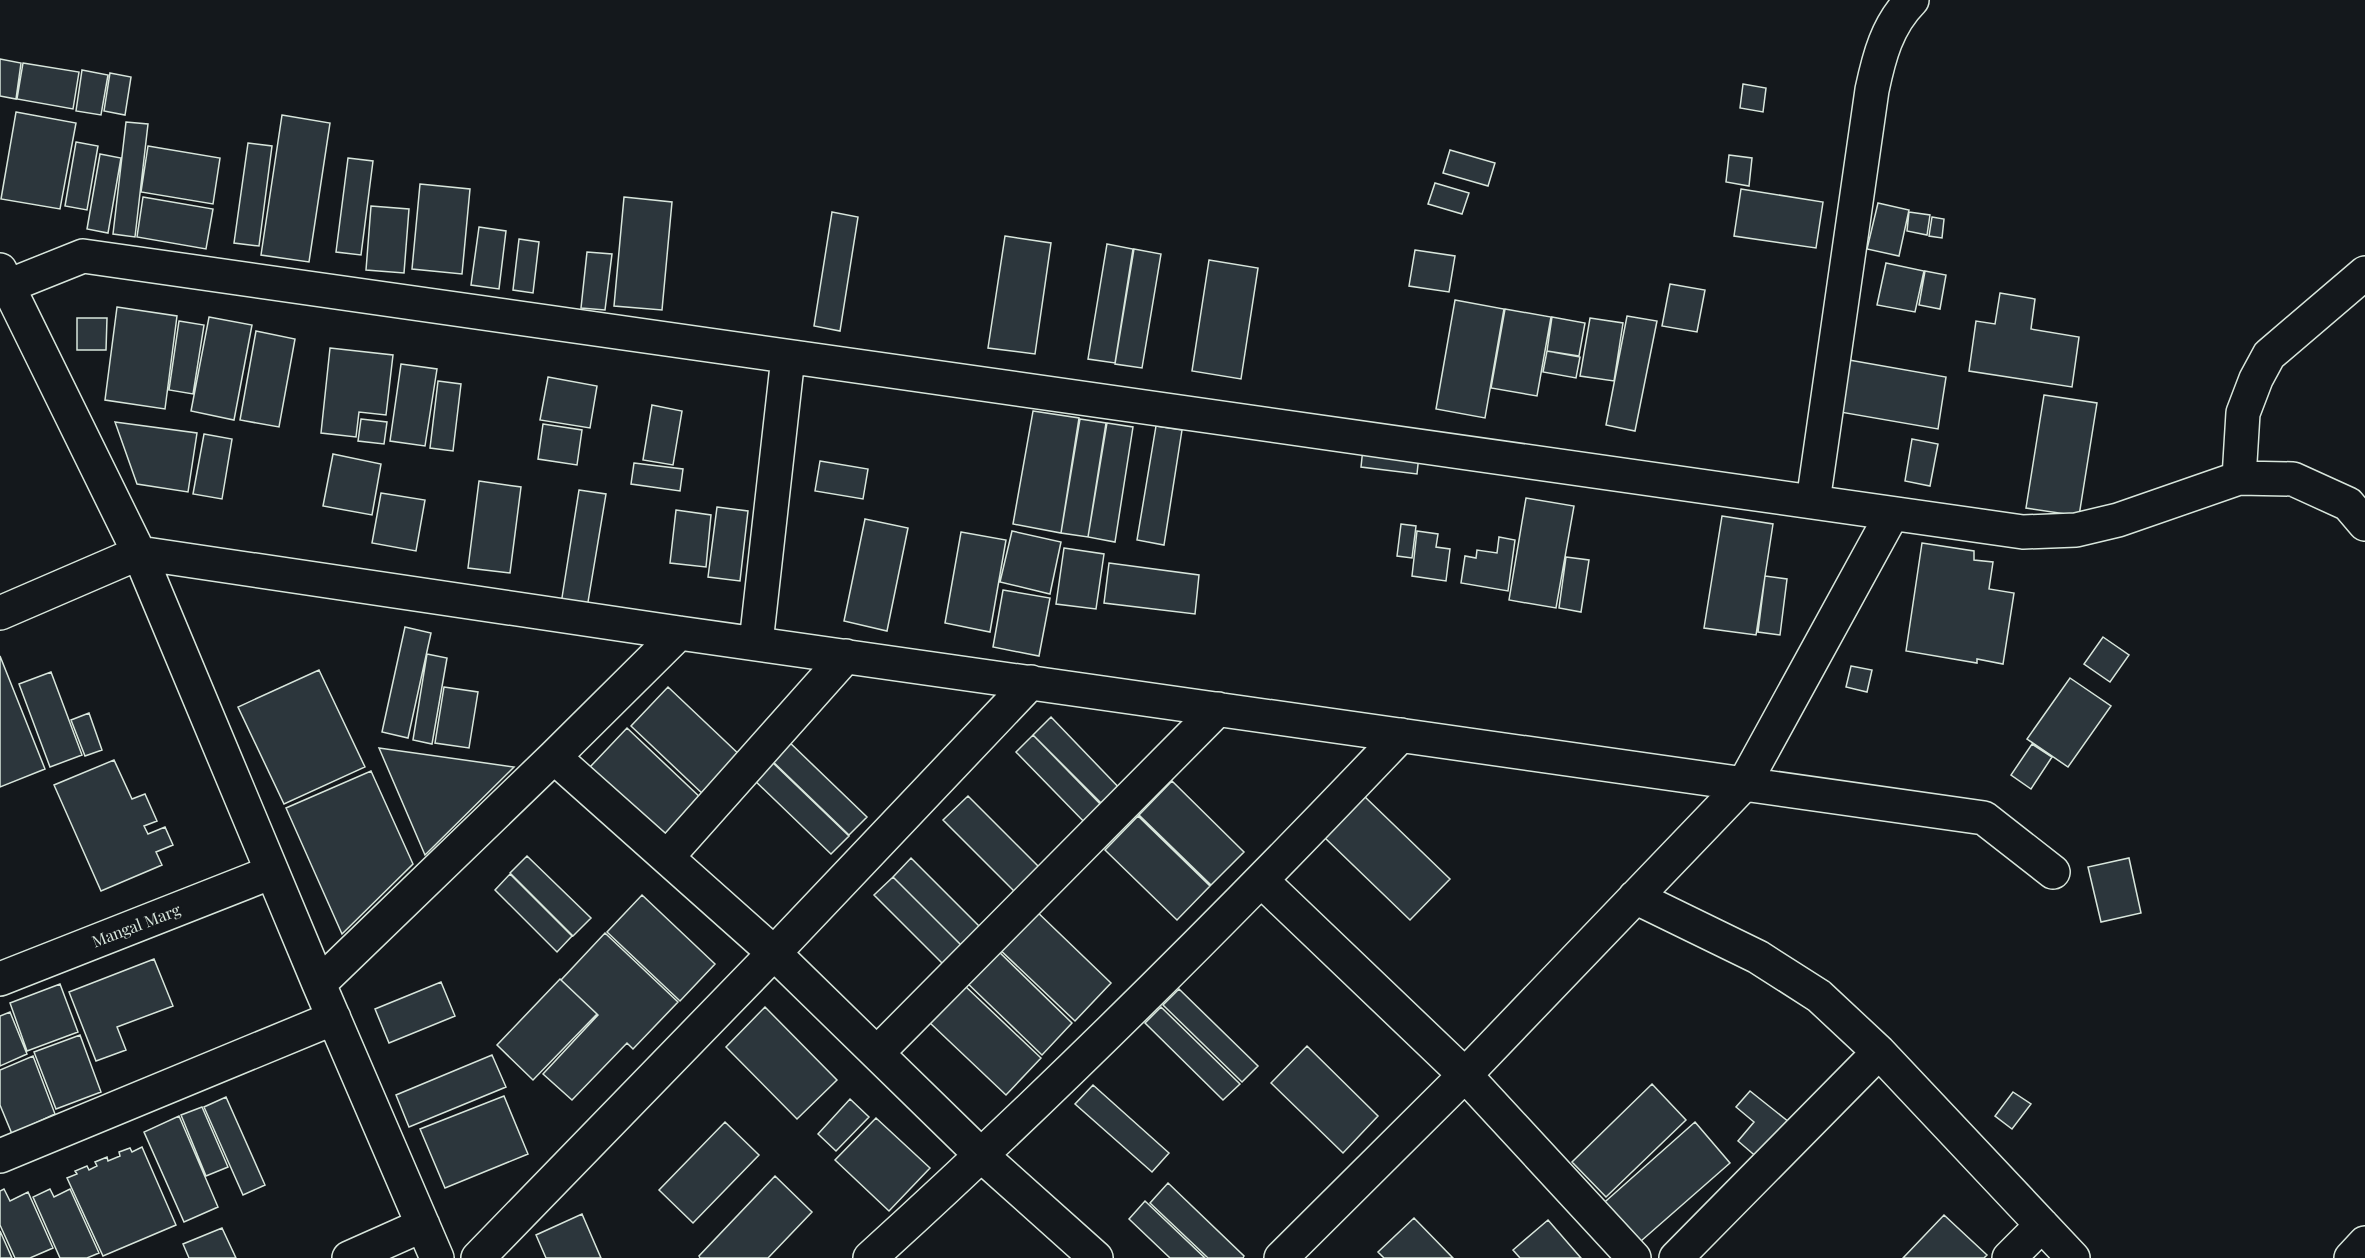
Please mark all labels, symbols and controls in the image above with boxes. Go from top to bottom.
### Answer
street label: Mangal Marg [89,898,184,952]

